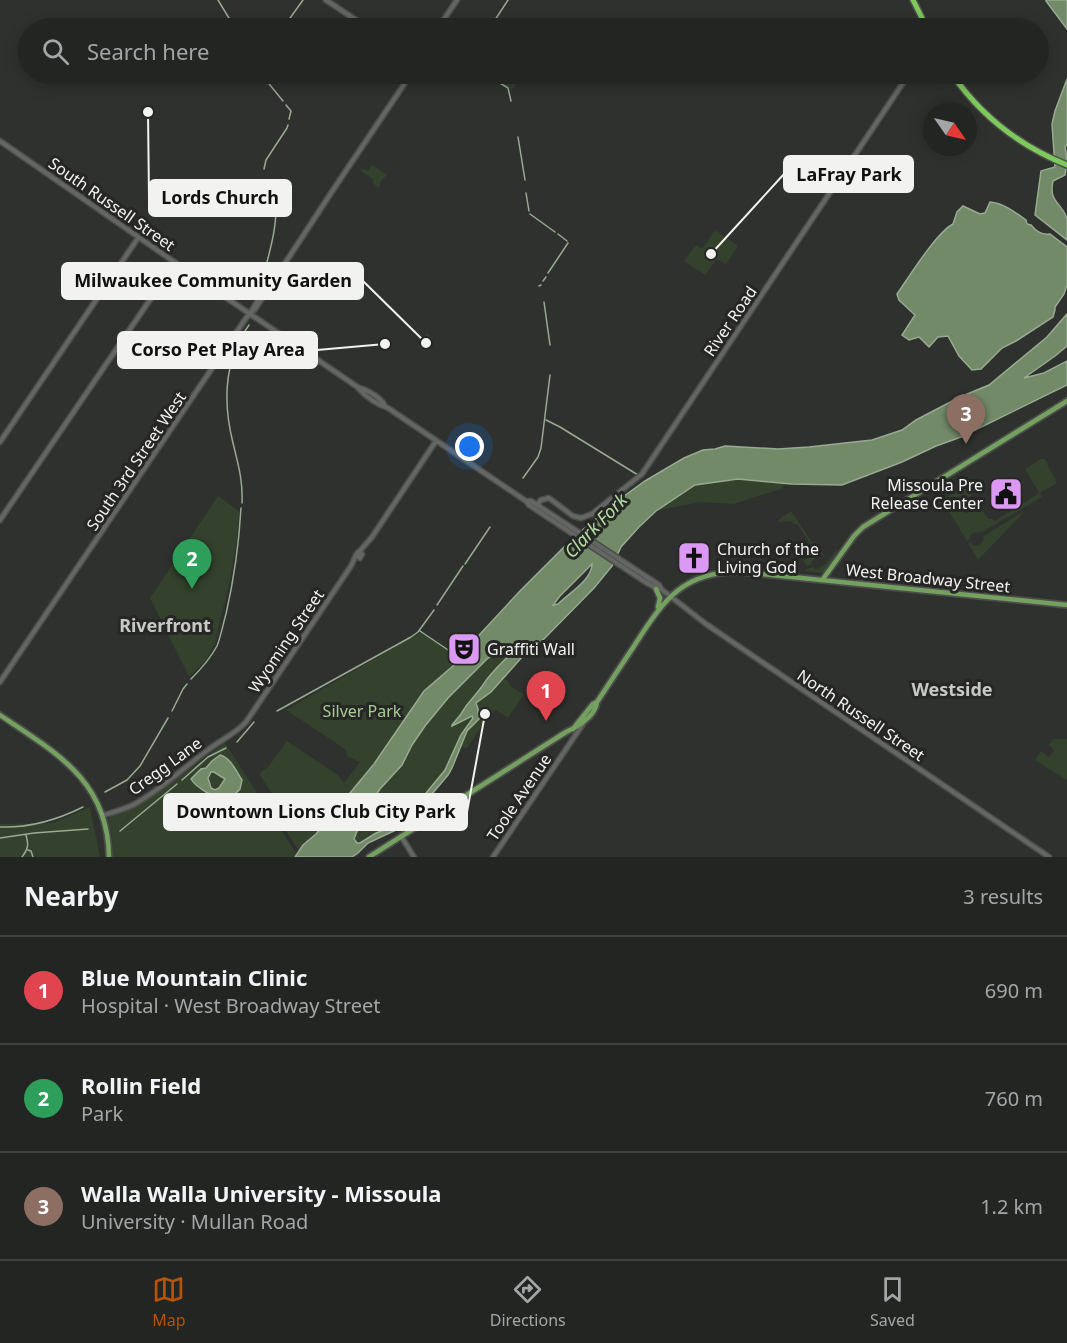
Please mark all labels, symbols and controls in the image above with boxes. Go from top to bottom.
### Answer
search box [18,18,1049,84]
icon: search [39,35,72,68]
text: Search here [87,36,209,66]
north arrow [923,102,977,156]
street label: South Russell Street [44,152,180,256]
callout: LaFray Park [784,156,913,192]
text: LaFray Park [796,162,902,186]
callout: Lords Church [149,180,291,216]
text: Lords Church [161,185,279,209]
callout: Milwaukee Community Garden [62,263,363,299]
text: Milwaukee Community Garden [74,268,352,292]
street label: River Road [698,281,762,361]
callout: Corso Pet Play Area [118,332,317,368]
text: Corso Pet Play Area [131,337,305,361]
street label: South 3rd Street West [81,387,191,535]
pin: 3 [946,394,986,444]
your location [455,432,484,461]
place label: Missoula Pre Release Center [871,474,983,514]
public building icon: Missoula Pre Release Center [988,476,1024,512]
water label: Clark Fork [559,487,633,563]
place label: Church of the Living God [717,538,819,578]
pin: 2 [172,540,212,589]
church icon: Church of the Living God [676,540,712,576]
street label: West Broadway Street [845,558,1011,598]
street label: Wyoming Street [243,585,329,697]
district label: Riverfront [119,613,211,637]
theatre icon: Graffiti Wall [446,631,482,667]
place label: Graffiti Wall [487,638,575,660]
street label: North Russell Street [793,664,929,766]
pin: 1 [526,672,566,721]
district label: Westside [911,677,993,701]
park label: Silver Park [323,700,402,722]
street label: Cregg Lane [124,732,206,800]
street label: Toole Avenue [482,749,556,845]
callout: Downtown Lions Club City Park [164,794,467,830]
text: Downtown Lions Club City Park [176,799,456,823]
text: Nearby [24,878,119,914]
text: 3 results [963,883,1043,910]
text: Blue Mountain Clinic [81,962,307,992]
text: 1 [38,977,49,1004]
text: 690 m [985,977,1043,1004]
text: Hospital · West Broadway Street [81,992,380,1019]
text: Rollin Field [81,1070,201,1100]
text: 2 [38,1085,49,1112]
text: 760 m [985,1085,1043,1112]
text: Park [81,1100,123,1127]
text: Walla Walla University - Missoula [81,1178,442,1208]
text: 3 [38,1193,49,1220]
text: 1.2 km [980,1193,1043,1220]
text: University · Mullan Road [81,1208,308,1235]
tab: Map [152,1273,185,1331]
tab: Directions [490,1273,566,1331]
tab: Saved [870,1273,915,1331]

